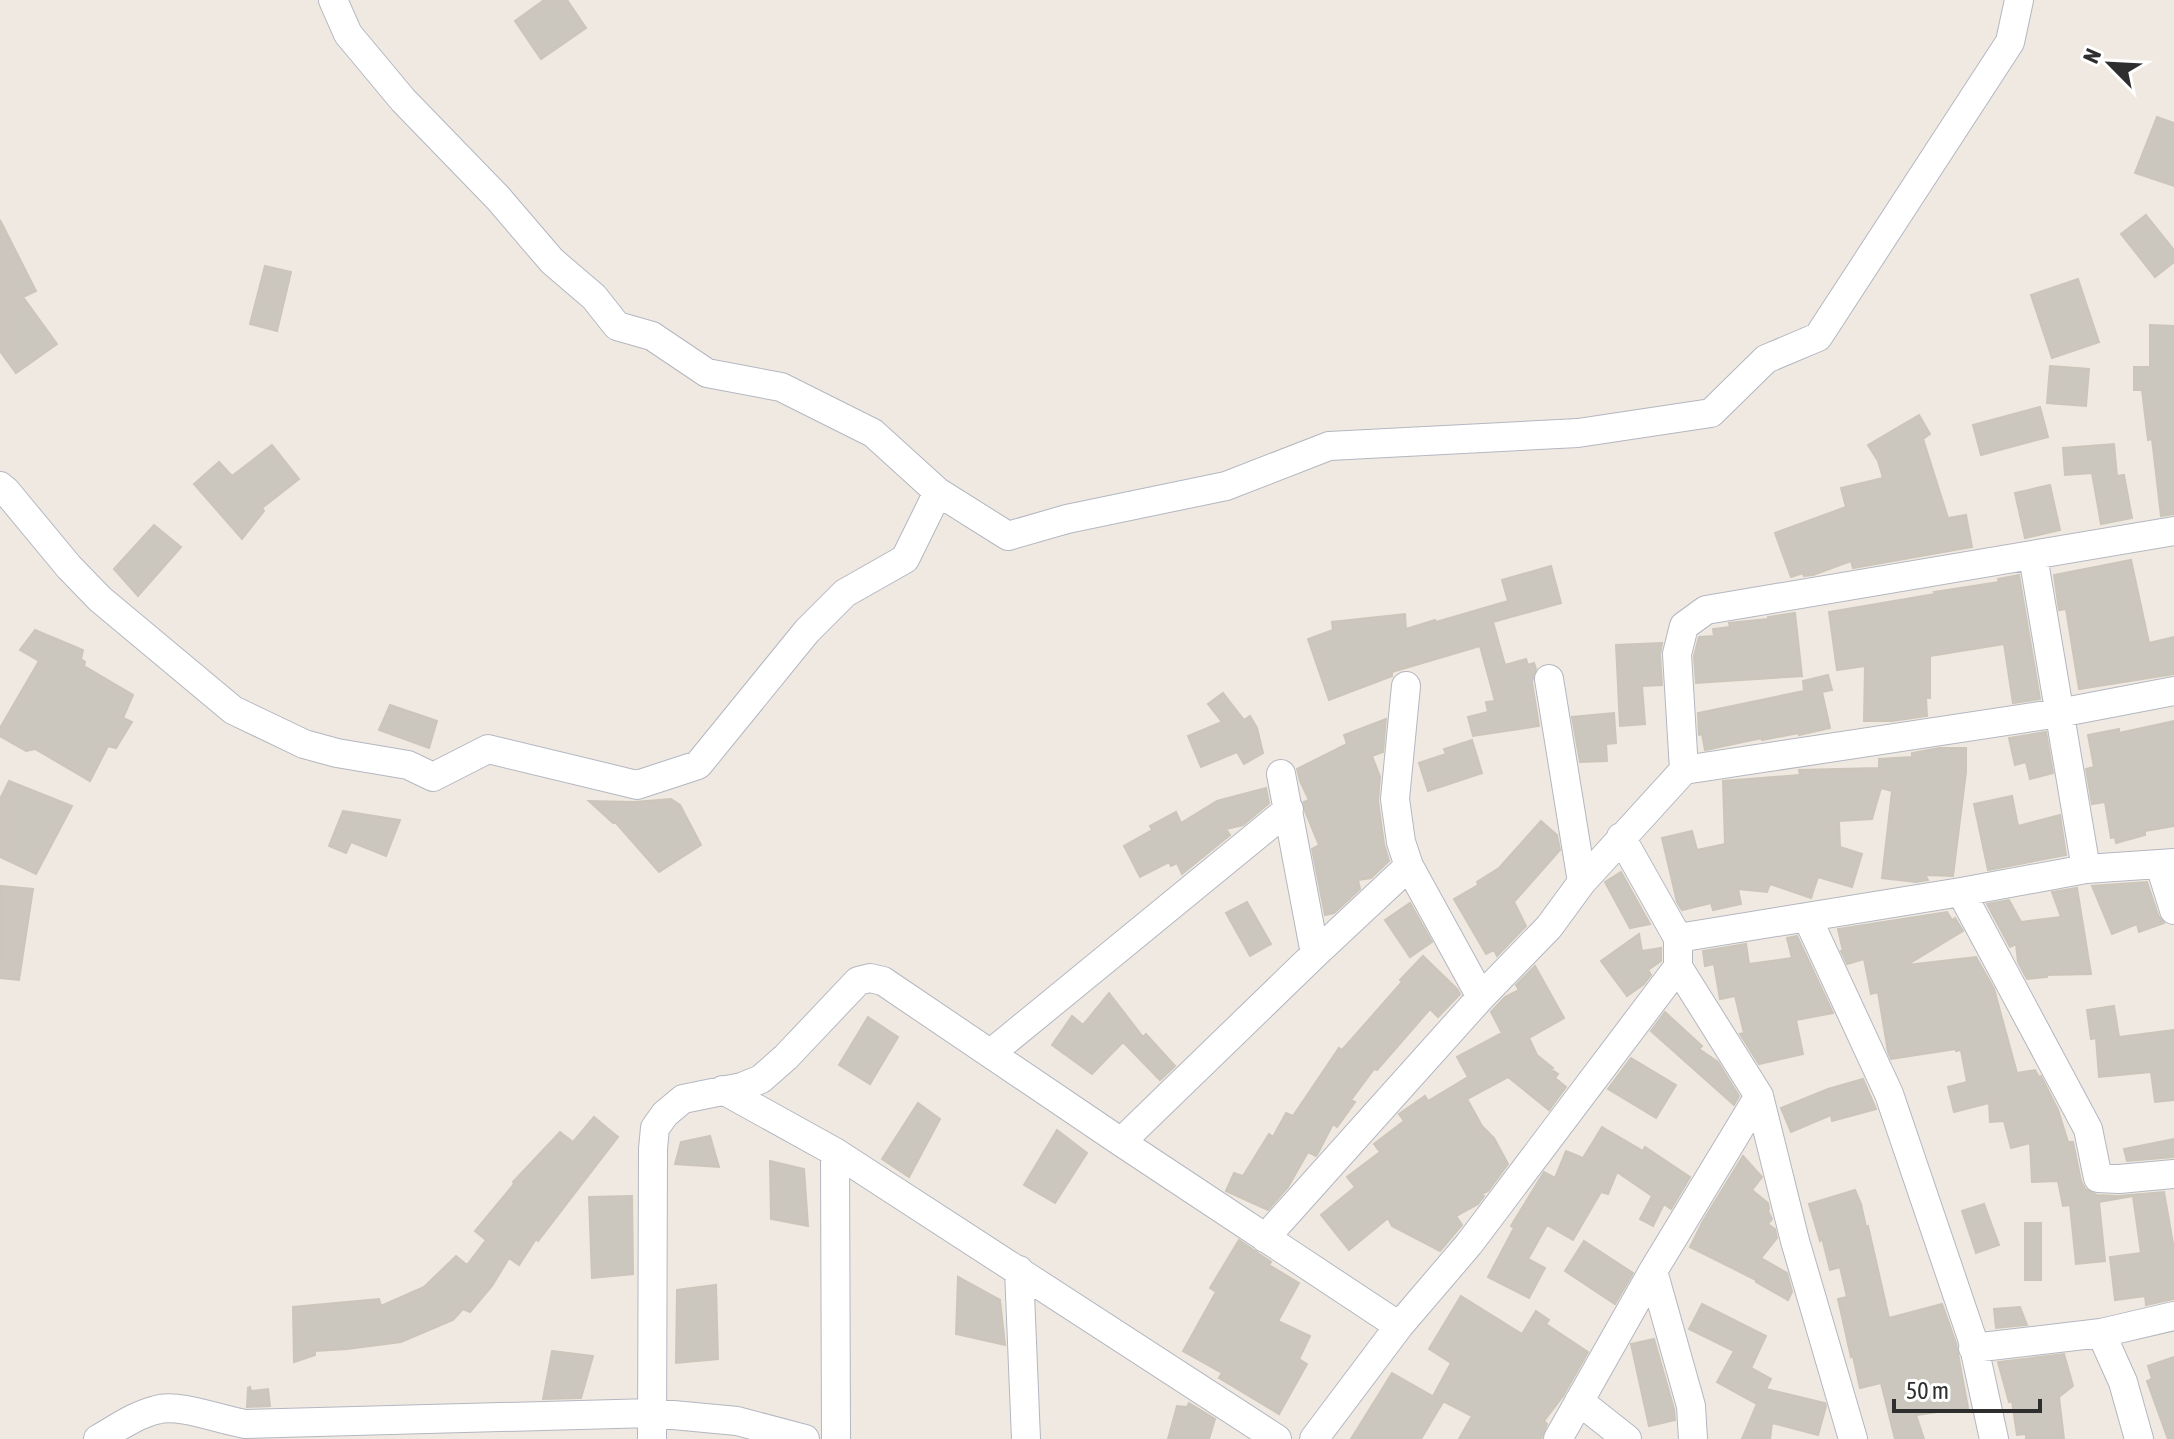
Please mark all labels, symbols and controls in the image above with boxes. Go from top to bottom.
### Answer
north arrow [2070,24,2150,104]
text: N [2077,45,2106,67]
scale bar [1894,1363,2040,1413]
text: 50 m [1906,1377,1949,1404]

